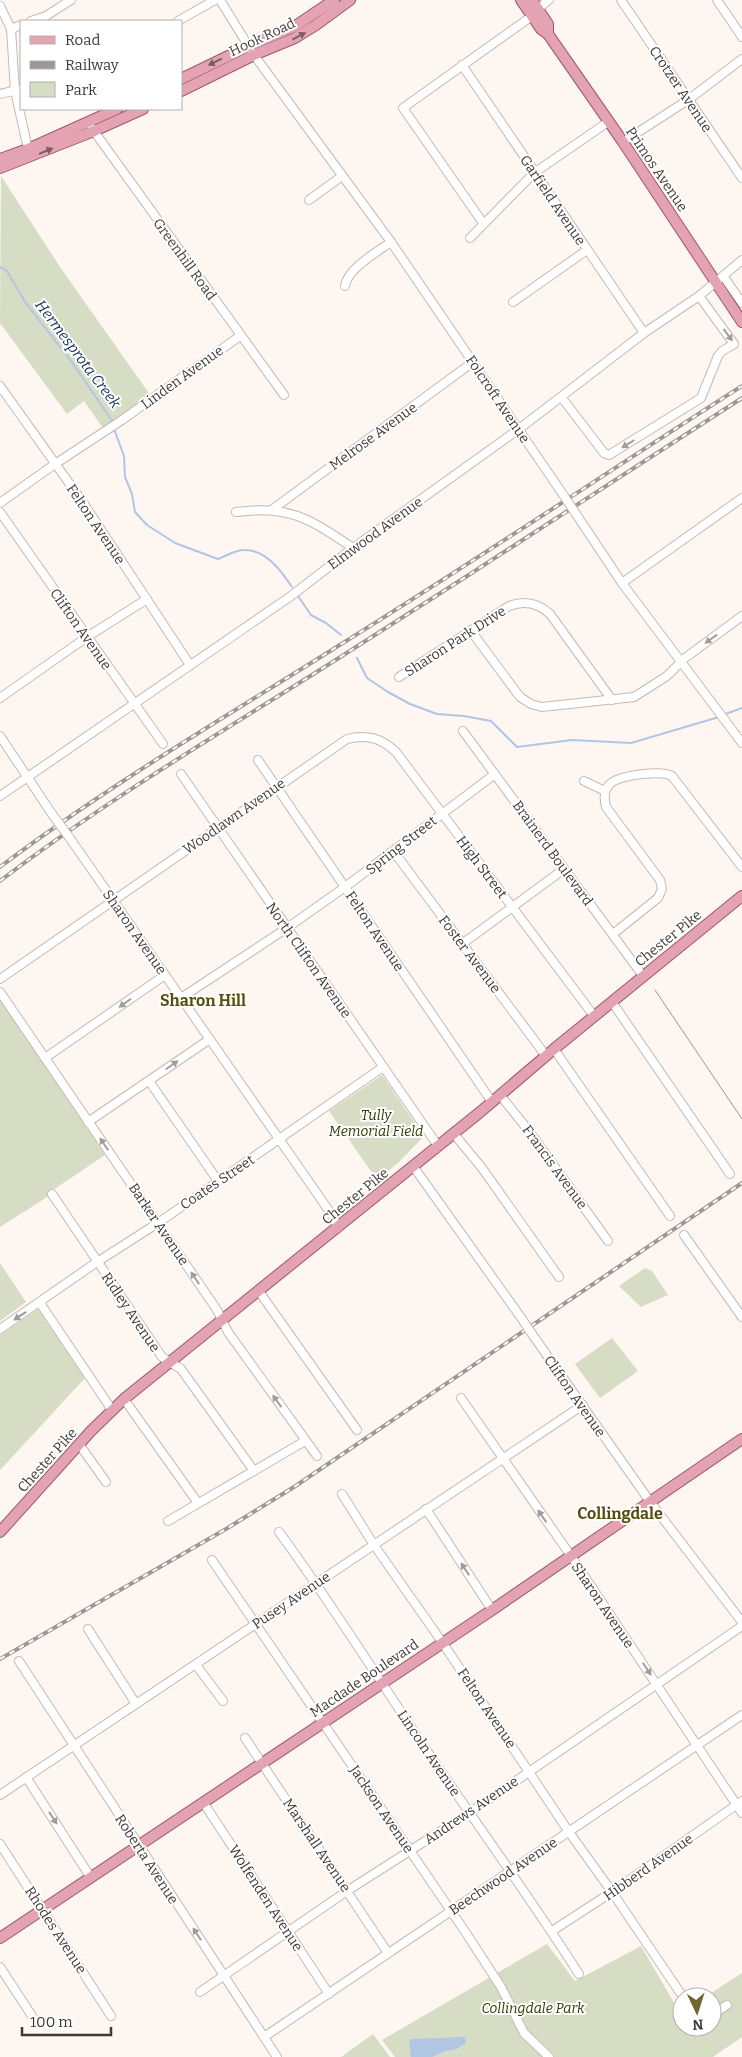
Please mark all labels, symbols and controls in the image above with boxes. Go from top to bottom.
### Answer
street label: Hook Road [227,15,298,60]
legend [20,20,182,110]
text: Road [65,31,100,49]
one-way arrow [292,31,306,40]
street label: Crotzer Avenue [646,43,716,136]
text: Railway [65,56,119,74]
one-way arrow [208,58,222,66]
text: Park [65,81,97,99]
street label: Primos Avenue [622,124,691,215]
one-way arrow [39,147,54,155]
street label: Garfield Avenue [516,152,589,249]
street label: Greenhill Road [149,215,220,304]
water label: Hermesprota Creek [31,296,125,412]
one-way arrow [723,328,733,342]
street label: Linden Avenue [138,342,227,413]
street label: Folcroft Avenue [462,352,533,446]
street label: Melrose Avenue [326,399,420,474]
one-way arrow [622,440,635,449]
street label: Felton Avenue [63,481,129,567]
street label: Elmwood Avenue [325,493,426,574]
street label: Clifton Avenue [46,585,115,673]
street label: Sharon Park Drive [402,602,509,680]
one-way arrow [704,634,718,644]
street label: Woodlawn Avenue [180,775,289,858]
street label: Brainerd Boulevard [509,797,596,909]
street label: Spring Street [362,812,440,878]
street label: High Street [453,833,511,902]
street label: Sharon Avenue [99,887,170,978]
street label: Felton Avenue [342,888,408,974]
street label: North Clifton Avenue [262,899,355,1021]
street label: Chester Pike [632,906,705,970]
street label: Foster Avenue [435,912,504,996]
district label: Sharon Hill [160,991,246,1010]
one-way arrow [118,998,132,1008]
one-way arrow [165,1060,179,1070]
park label: Tully Memorial Field [329,1107,423,1140]
street label: Francis Avenue [518,1122,591,1213]
one-way arrow [99,1137,109,1151]
street label: Coates Street [177,1151,258,1213]
street label: Chester Pike [319,1164,392,1228]
street label: Barker Avenue [125,1180,192,1269]
street label: Ridley Avenue [98,1269,163,1355]
one-way arrow [190,1271,200,1285]
one-way arrow [13,1311,27,1320]
street label: Clifton Avenue [540,1352,609,1440]
one-way arrow [272,1394,282,1408]
street label: Chester Pike [14,1425,81,1496]
district label: Collingdale [577,1504,663,1523]
one-way arrow [537,1510,548,1523]
street label: Sharon Avenue [568,1559,637,1651]
one-way arrow [460,1562,470,1576]
street label: Pusey Avenue [249,1568,333,1633]
street label: Macdade Boulevard [307,1636,422,1721]
one-way arrow [642,1663,651,1676]
street label: Felton Avenue [454,1665,520,1751]
street label: Lincoln Avenue [393,1707,464,1800]
street label: Jackson Avenue [345,1761,417,1856]
street label: Andrews Avenue [421,1773,521,1848]
street label: Marshall Avenue [279,1795,354,1895]
street label: Roberta Avenue [111,1811,182,1907]
one-way arrow [48,1812,57,1825]
street label: Hibberd Avenue [600,1830,696,1905]
street label: Beechwood Avenue [446,1834,561,1919]
street label: Wolfenden Avenue [225,1842,306,1955]
street label: Rhodes Avenue [21,1883,90,1977]
one-way arrow [192,1928,201,1941]
north arrow [672,1987,722,2037]
park label: Collingdale Park [481,2000,585,2017]
scale bar [22,2004,111,2036]
text: 100 m [30,2013,73,2031]
text: N [692,2016,704,2033]

